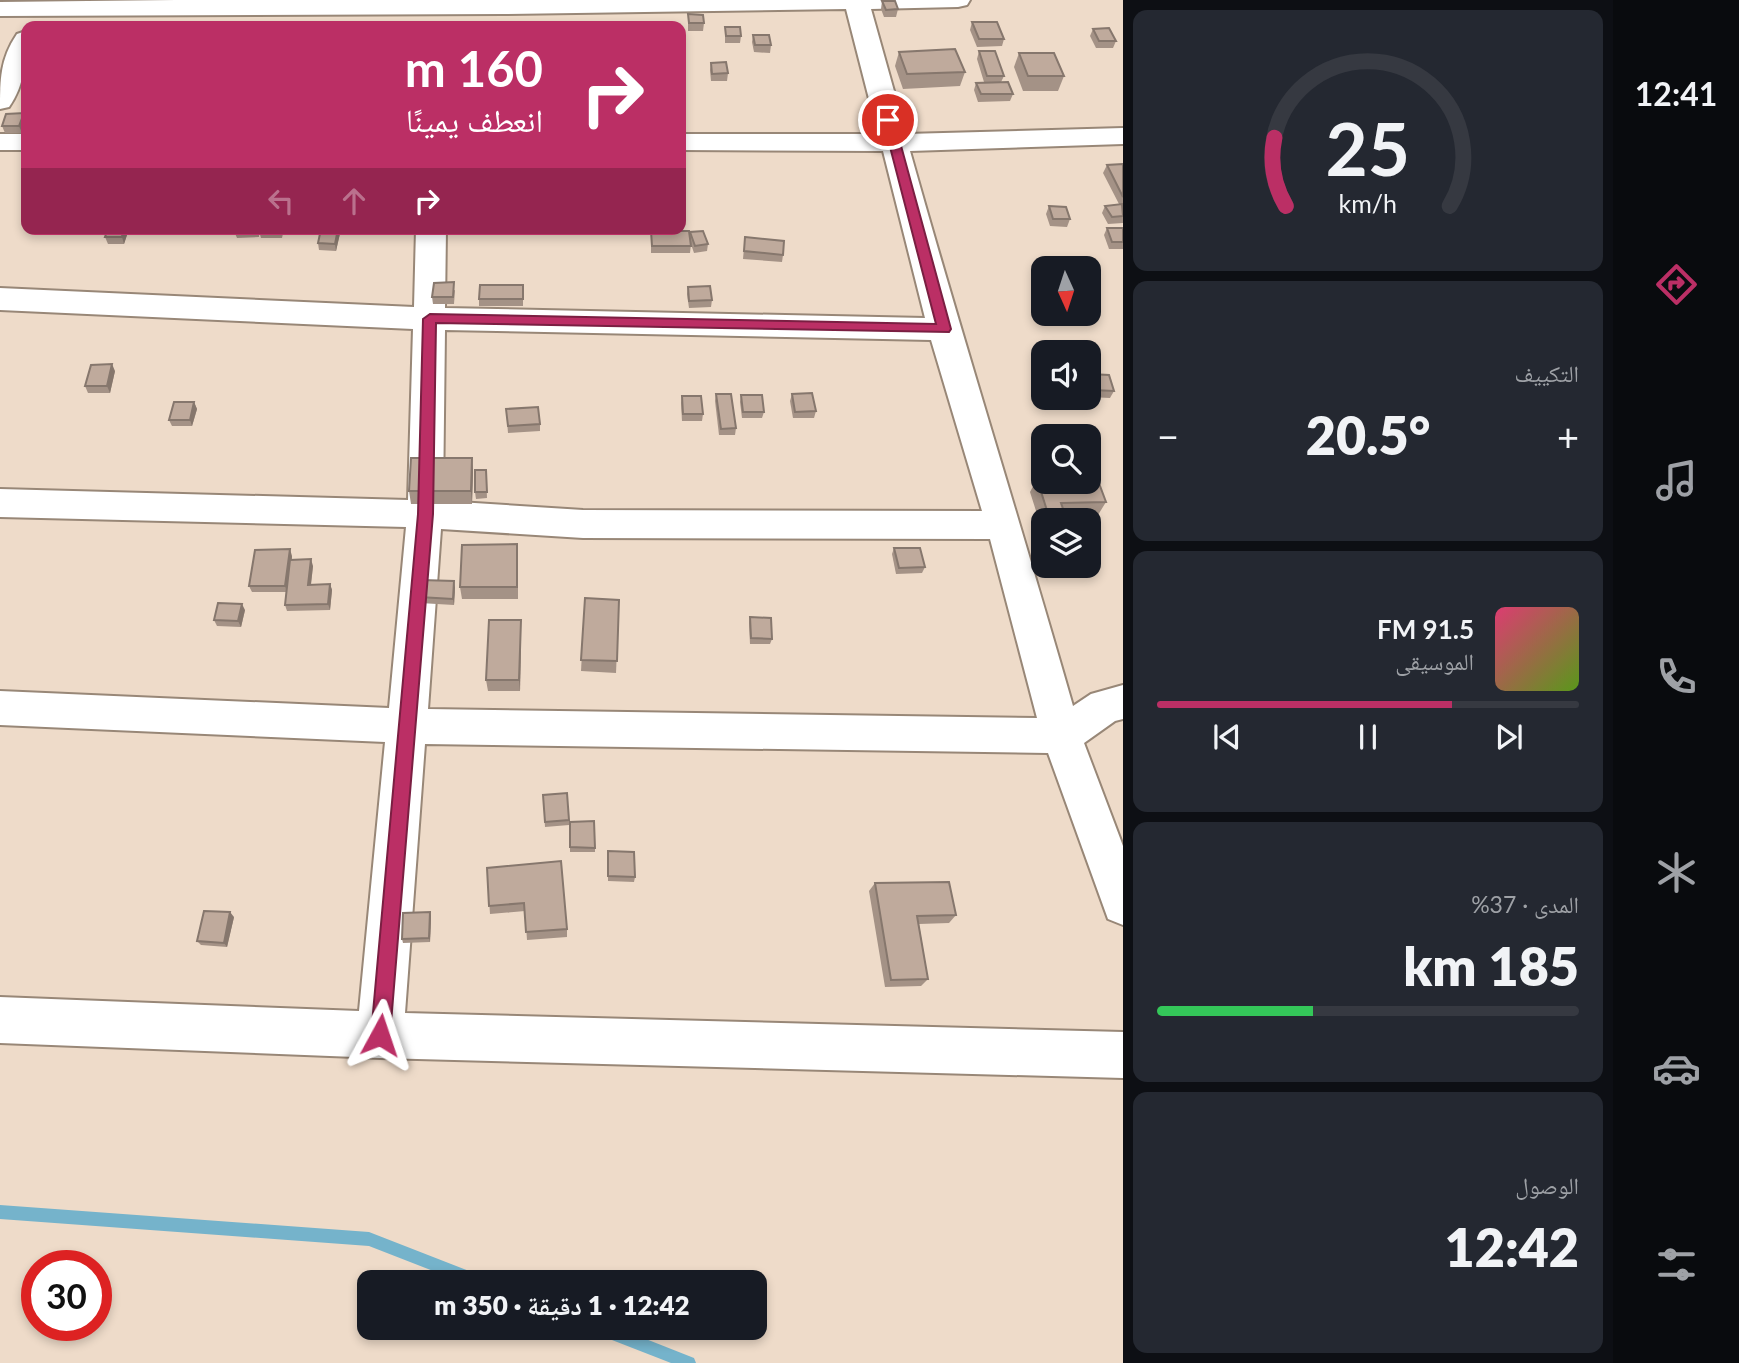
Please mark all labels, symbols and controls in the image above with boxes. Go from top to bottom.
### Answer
text: 160 m [405,39,543,97]
icon: right [567,49,658,140]
text: 12:41 [1635,74,1717,113]
pin [858,90,918,150]
text: انعطف يمينًا [406,100,543,139]
icon: arrive [869,101,907,139]
text: 25 [1326,105,1410,193]
icon: left [262,182,300,220]
icon: ahead [335,182,373,220]
icon: right [408,182,446,220]
text: km/h [1339,188,1397,218]
north arrow [1031,256,1101,326]
map controls [1031,256,1101,578]
icon: directions [1652,260,1701,309]
button: sound [1031,340,1101,410]
text: التكييف [1514,359,1579,387]
text: 20.5° [1306,404,1430,466]
text: − [1157,413,1179,459]
text: + [1557,413,1579,459]
button: search [1031,424,1101,494]
icon: music [1652,456,1701,505]
button: layers [1031,508,1101,578]
text: 91.5 FM [1377,613,1474,645]
text: الموسيقى [1395,647,1474,675]
icon: phone [1652,652,1701,701]
icon: previous [1208,718,1246,756]
icon: pause [1349,718,1387,756]
icon: next [1490,718,1528,756]
icon: climate [1652,848,1701,897]
text: المدى · 37% [1471,890,1579,918]
text: 185 km [1403,935,1579,997]
position arrow [343,998,417,1072]
icon: car [1652,1044,1701,1093]
text: الوصول [1515,1171,1579,1199]
text: 12:42 [1445,1216,1579,1278]
icon: filters [1652,1240,1701,1289]
speed limit sign: 30 [21,1250,112,1341]
text: 12:42 · 1 دقيقة · 350 m [434,1289,690,1321]

